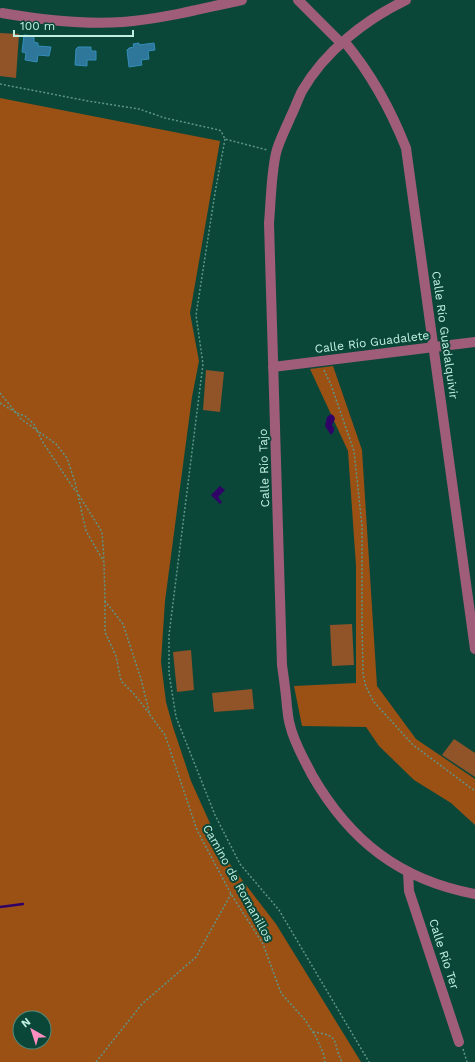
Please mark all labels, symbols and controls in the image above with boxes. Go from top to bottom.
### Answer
scale bar [14,12,133,38]
text: 100 m [20,19,55,33]
street label: Calle Río Guadalquivir [429,270,461,400]
street label: Calle Río Guadalete [314,328,430,356]
street label: Calle Río Tajo [256,428,272,508]
street label: Camino de Romanillos [200,822,276,944]
street label: Calle Río Ter [426,917,462,991]
north arrow [12,1010,52,1050]
text: N [19,1015,33,1030]

